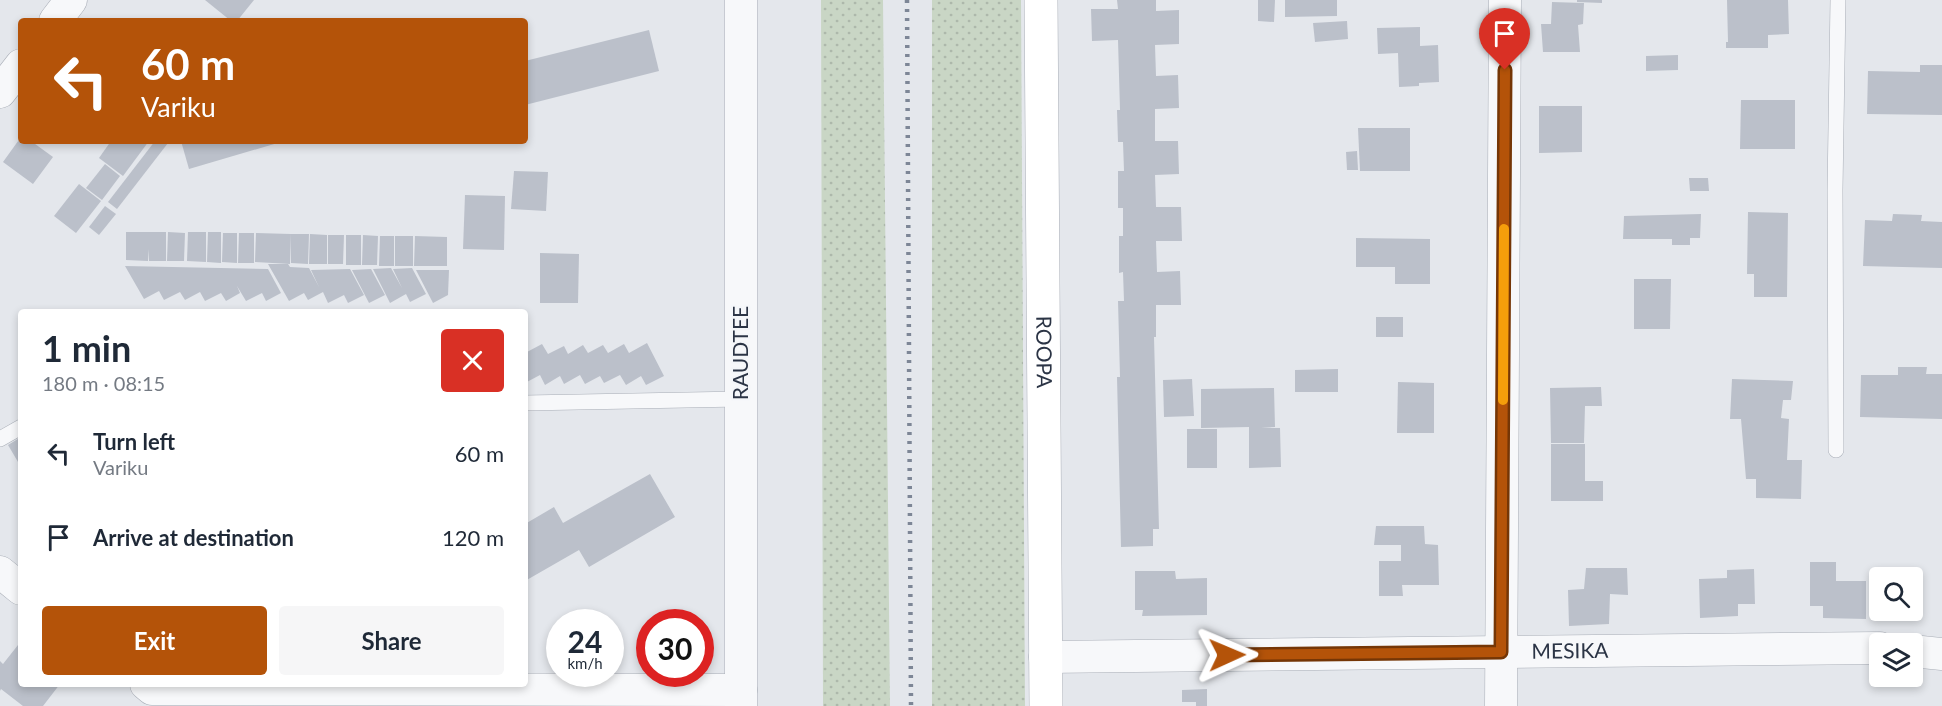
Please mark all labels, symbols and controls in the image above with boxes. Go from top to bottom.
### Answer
pin [1479,8,1530,70]
icon: arrive [1488,17,1521,50]
text: 60 m [141,39,235,89]
icon: left [42,42,120,120]
text: Variku [141,90,216,123]
street label: RAUDTEE [727,306,752,400]
street label: ROOPA [1032,316,1058,389]
text: 1 min [42,326,131,370]
button: close [441,329,504,392]
text: 180 m · 08:15 [42,371,165,395]
text: Turn left [93,428,175,455]
icon: left [42,437,75,470]
text: 60 m [455,440,504,467]
text: Variku [93,455,148,479]
icon: arrive [42,521,75,554]
text: Arrive at destination [93,524,294,551]
text: 120 m [442,524,504,551]
map controls [1869,567,1923,687]
button: search [1869,567,1923,621]
button: Exit [42,606,267,675]
button: Share [279,606,504,675]
speed limit sign: 30 [636,609,714,687]
text: 24 [568,623,602,659]
position arrow [1195,623,1259,687]
button: layers [1869,633,1923,687]
street label: MESIKA [1531,637,1609,663]
text: km/h [567,654,603,672]

